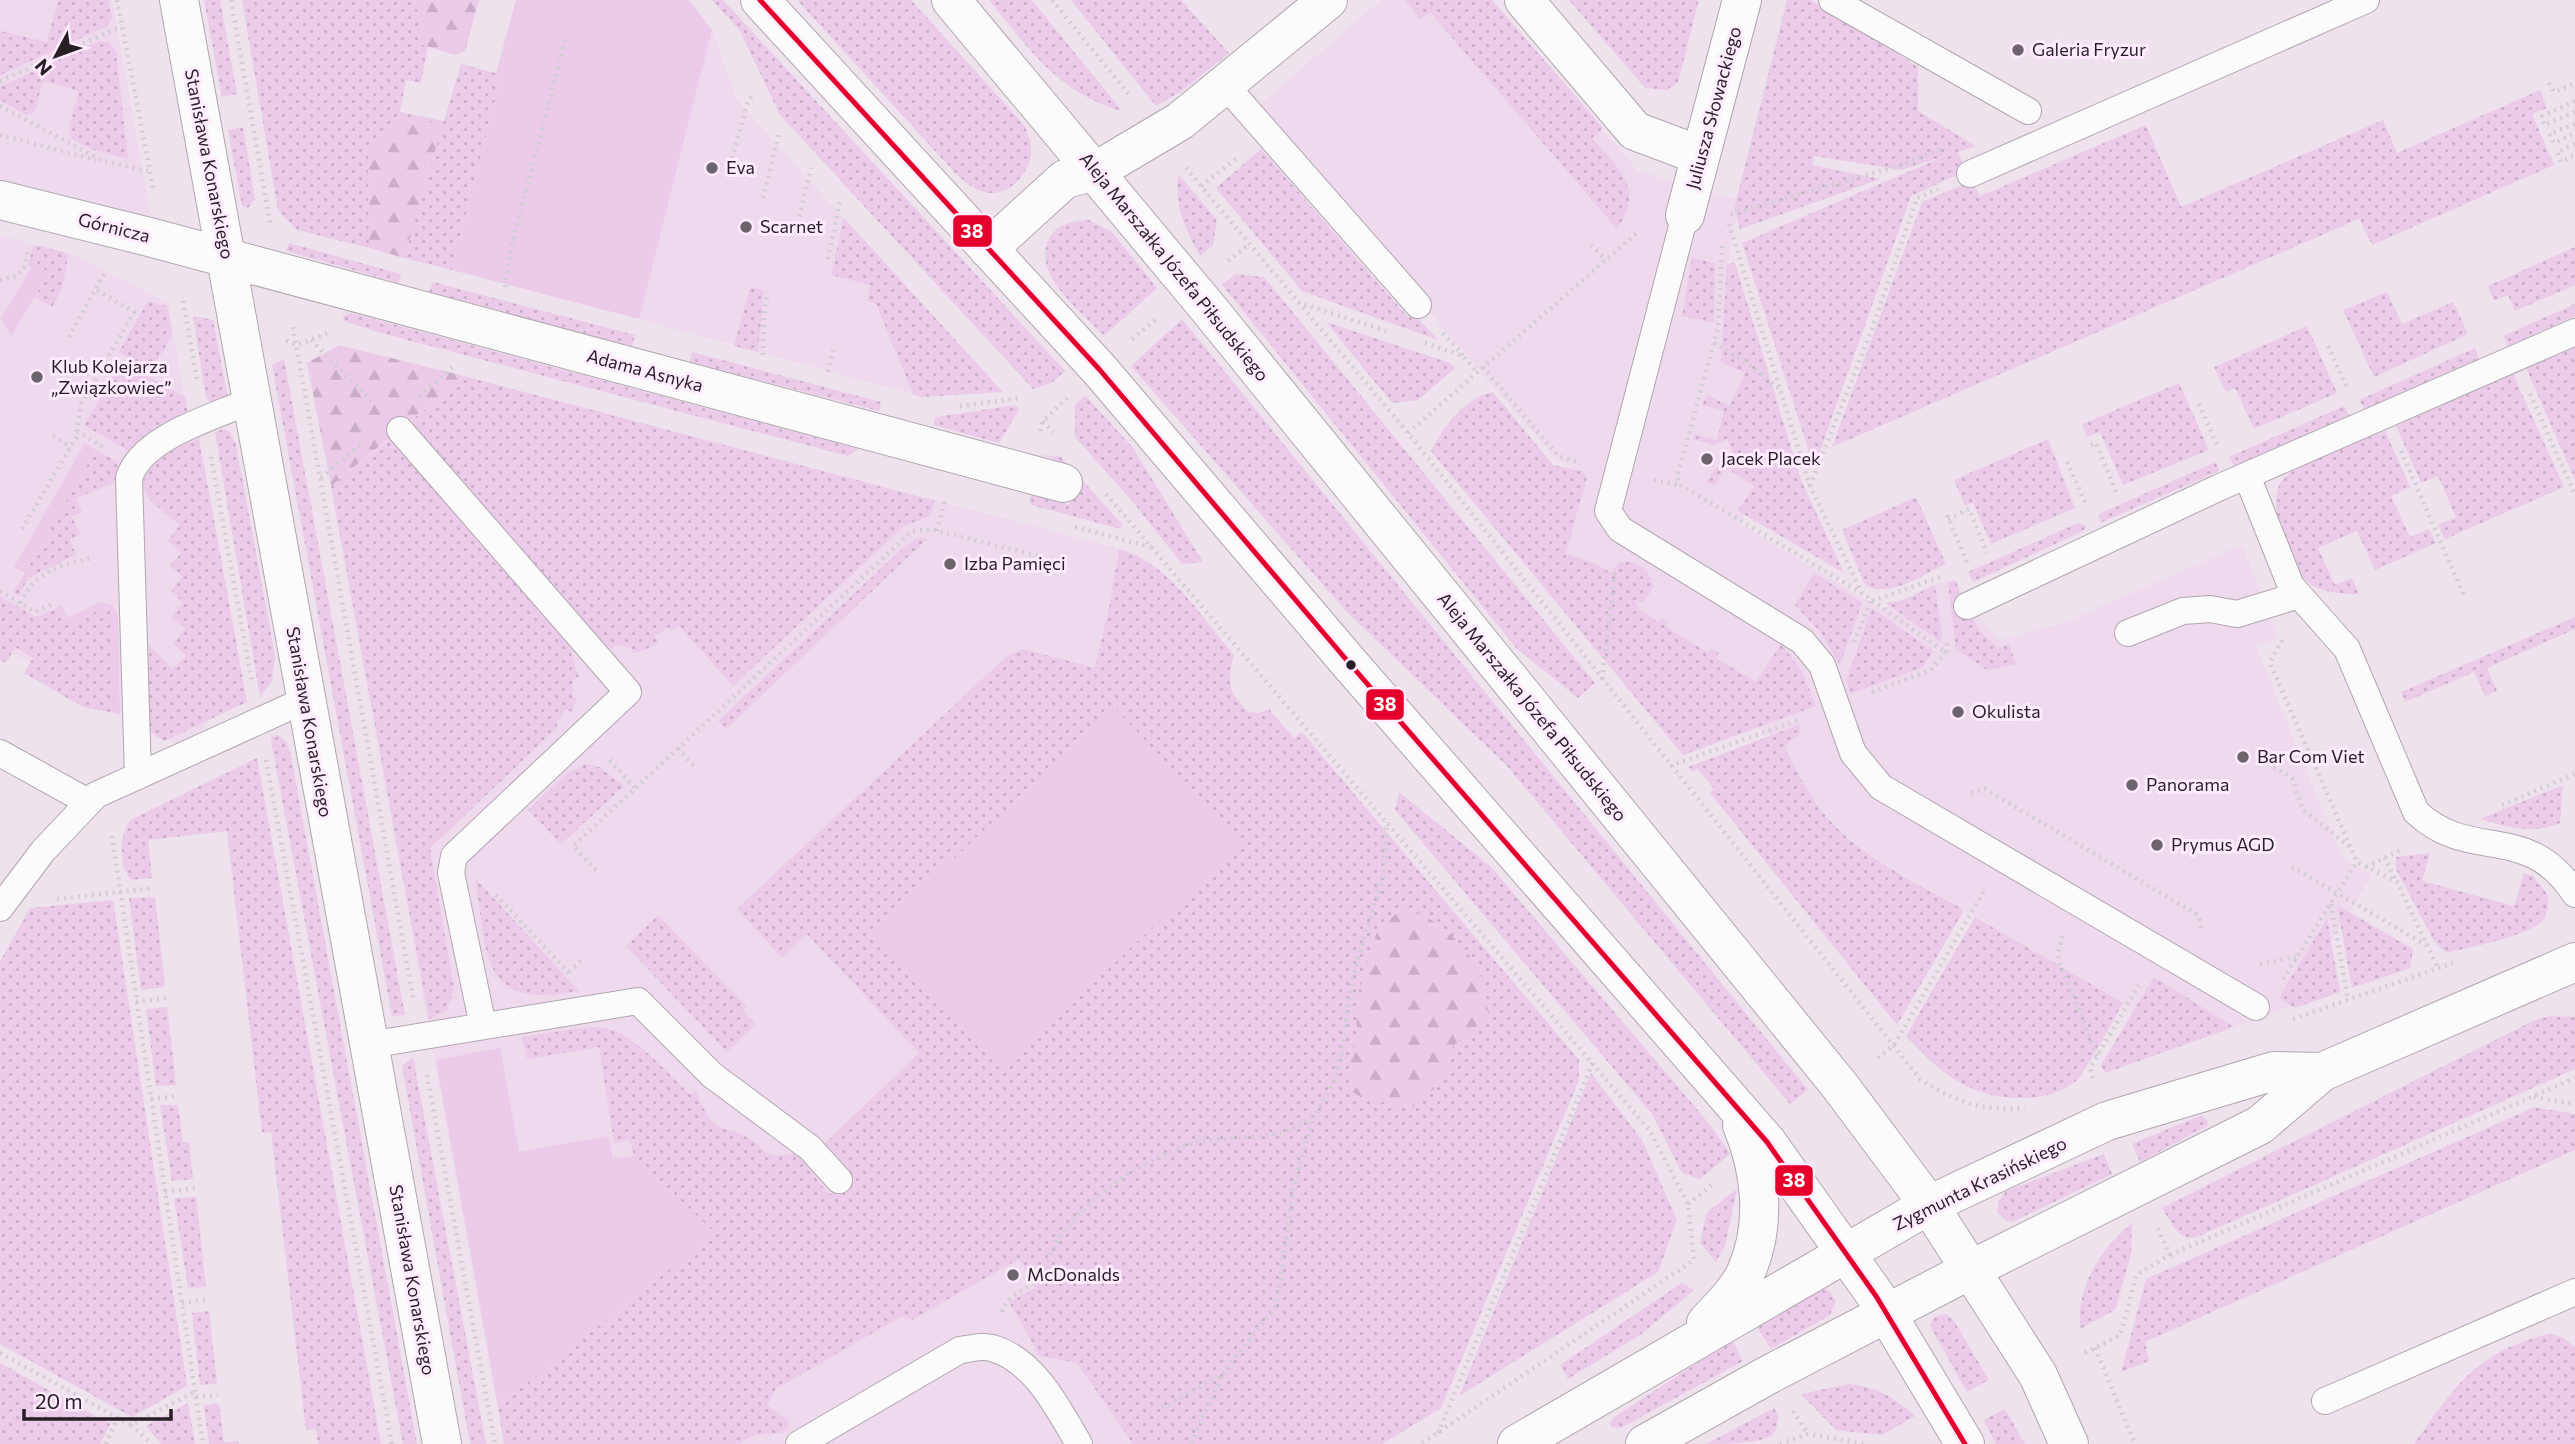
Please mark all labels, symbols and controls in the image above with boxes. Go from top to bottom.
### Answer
north arrow [21,21,91,91]
street label: Juliusza Słowackiego [1681,24,1745,192]
place label: Galeria Fryzur [2032,38,2146,60]
marker: Galeria Fryzur [2010,42,2026,58]
text: N [29,55,56,80]
street label: Stanisława Konarskiego [181,67,239,261]
street label: Aleja Marszałka Józefa Piłsudskiego [1076,147,1274,385]
place label: Eva [726,156,755,178]
marker: Eva [704,160,720,176]
street label: Górnicza [76,207,152,247]
line badge: 38 [952,214,993,248]
place label: Scarnet [760,215,823,237]
marker: Scarnet [738,219,754,235]
text: 38 [961,219,983,242]
street label: Adama Asnyka [585,344,706,396]
place label: Klub Kolejarza „Związkowiec” [51,355,172,398]
marker: Klub Kolejarza „Związkowiec” [29,369,45,385]
place label: Jacek Placek [1721,447,1821,469]
marker: Jacek Placek [1699,451,1715,467]
place label: Izba Pamięci [964,552,1066,574]
marker: Izba Pamięci [942,556,958,572]
street label: Aleja Marszałka Józefa Piłsudskiego [1434,587,1632,825]
street label: Stanisława Konarskiego [282,625,338,819]
unlabelled marker [1344,658,1358,672]
line badge: 38 [1365,688,1405,721]
text: 38 [1374,692,1396,715]
place label: Okulista [1972,700,2041,722]
marker: Okulista [1950,704,1966,720]
place label: Bar Com Viet [2257,745,2365,767]
marker: Bar Com Viet [2235,749,2251,765]
place label: Panorama [2146,773,2229,795]
marker: Panorama [2124,777,2140,793]
place label: Prymus AGD [2171,833,2275,855]
marker: Prymus AGD [2149,837,2165,853]
street label: Zygmunta Krasińskiego [1889,1131,2070,1235]
line badge: 38 [1774,1164,1814,1197]
text: 38 [1783,1168,1805,1191]
street label: Stanisława Konarskiego [385,1183,441,1377]
place label: McDonalds [1027,1263,1120,1285]
marker: McDonalds [1005,1267,1021,1283]
scale bar [24,1378,172,1422]
text: 20 m [35,1388,83,1413]

